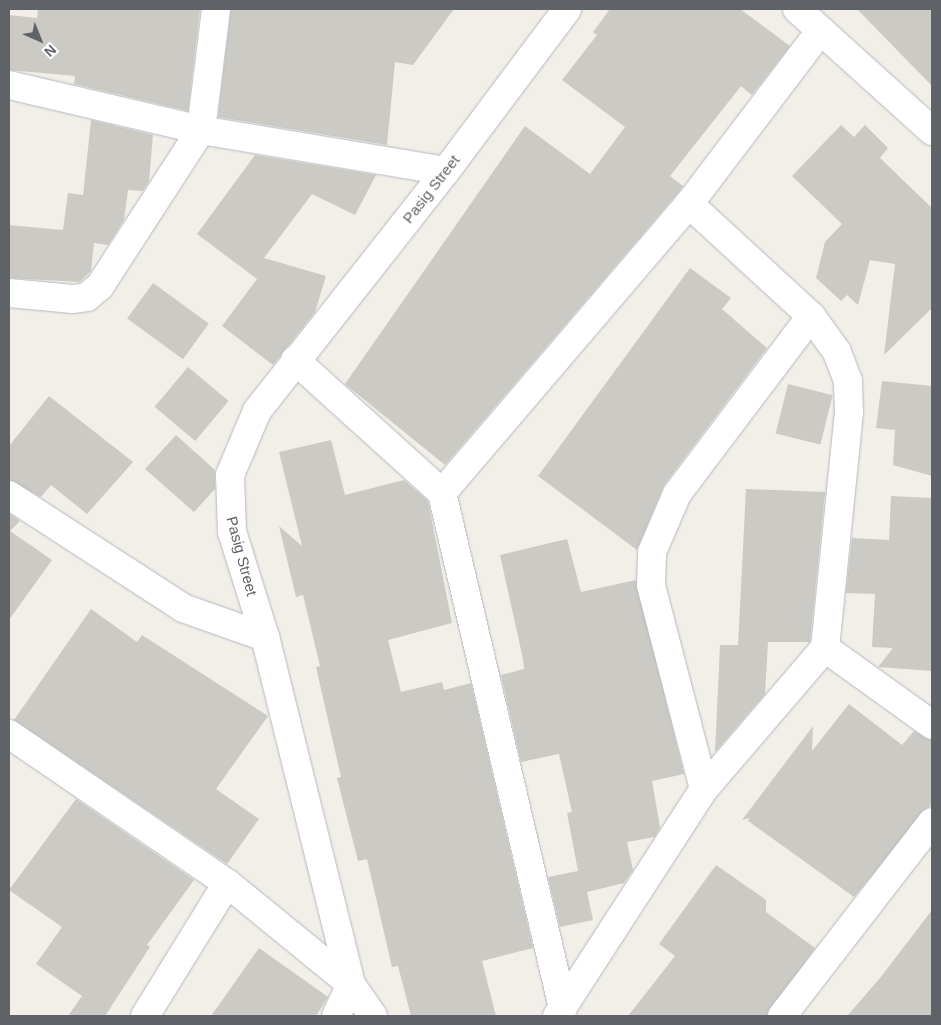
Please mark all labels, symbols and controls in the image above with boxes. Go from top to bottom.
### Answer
north arrow [15,15,65,65]
text: N [41,42,60,60]
street label: Pasig Street [399,151,463,227]
street label: Pasig Street [223,514,261,598]

